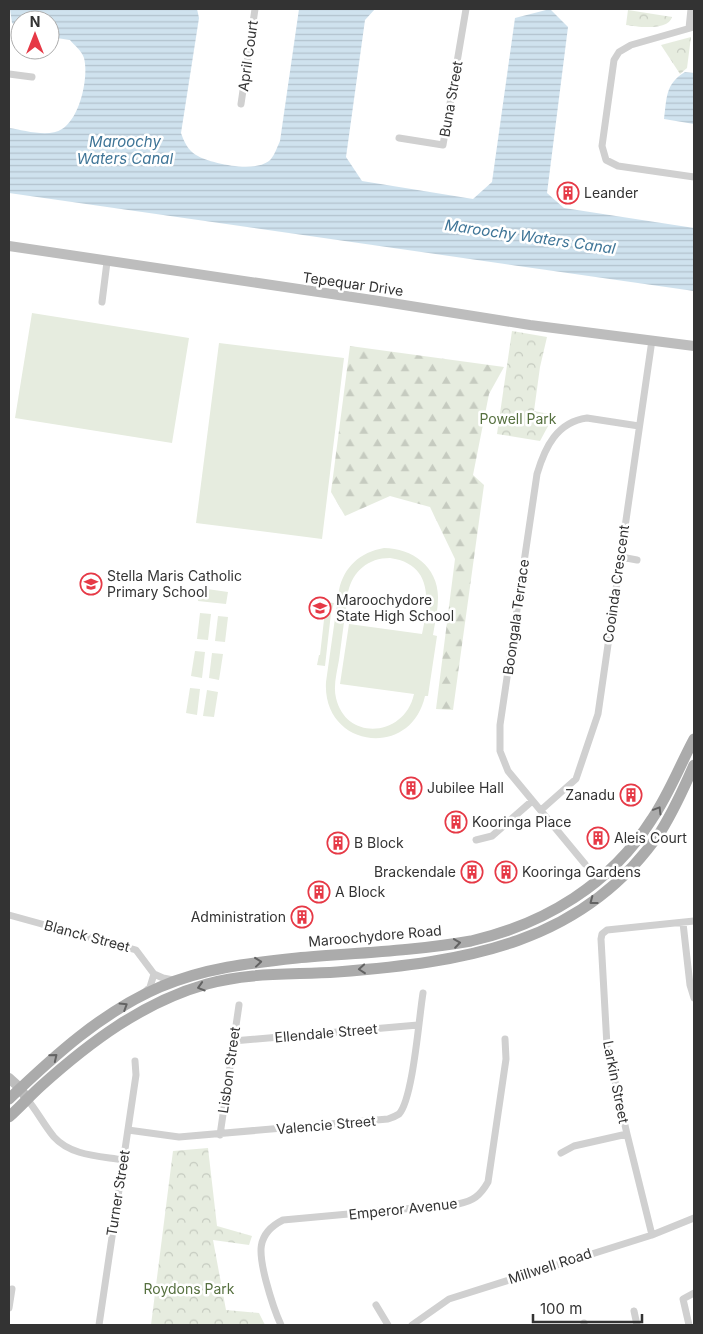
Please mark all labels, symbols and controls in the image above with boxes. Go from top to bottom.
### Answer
north arrow [10,10,60,60]
text: N [30,13,40,30]
street label: April Court [234,19,261,92]
street label: Buna Street [435,59,466,138]
water label: Maroochy Waters Canal [77,132,174,168]
building icon: Leander [556,181,580,205]
place label: Leander [584,184,638,201]
water label: Maroochy Waters Canal [443,215,617,258]
street label: Tepequar Drive [302,268,405,299]
park label: Powell Park [479,410,557,427]
street label: Cooinda Crescent [599,523,632,644]
street label: Boongala Terrace [499,558,532,676]
place label: Stella Maris Catholic Primary School [107,567,242,600]
school or university icon: Stella Maris Catholic Primary School [79,572,103,596]
place label: Maroochydore State High School [336,591,454,624]
school or university icon: Maroochydore State High School [308,596,332,620]
building icon: Jubilee Hall [399,776,423,800]
place label: Jubilee Hall [427,779,504,796]
building icon: Zanadu [619,783,643,807]
place label: Zanadu [565,786,615,803]
one-way arrow [652,806,662,815]
building icon: Kooringa Place [444,810,468,834]
place label: Kooringa Place [472,813,572,830]
building icon: Aleis Court [586,826,610,850]
place label: Aleis Court [614,829,687,846]
building icon: B Block [326,831,350,855]
place label: B Block [354,834,404,851]
building icon: Brackendale [460,860,484,884]
building icon: Kooringa Gardens [494,860,518,884]
place label: Brackendale [374,863,456,880]
place label: Kooringa Gardens [522,863,641,880]
building icon: A Block [307,880,331,904]
place label: A Block [335,883,386,900]
one-way arrow [590,895,599,903]
building icon: Administration [290,905,314,929]
place label: Administration [191,908,286,925]
street label: Blanck Street [43,916,132,955]
street label: Maroochydore Road [308,921,442,950]
one-way arrow [453,938,461,949]
one-way arrow [254,957,262,968]
one-way arrow [357,964,365,975]
one-way arrow [197,981,205,991]
one-way arrow [119,1002,128,1012]
street label: Ellendale Street [274,1020,378,1045]
street label: Lisbon Street [214,1025,243,1114]
street label: Larkin Street [600,1039,633,1125]
one-way arrow [48,1054,57,1062]
street label: Valencie Street [276,1112,377,1137]
street label: Turner Street [102,1148,133,1237]
street label: Emperor Avenue [348,1194,458,1223]
street label: Millwell Road [506,1244,594,1287]
park label: Roydons Park [143,1280,235,1297]
scale bar [533,1292,642,1324]
text: 100 m [540,1299,582,1318]

